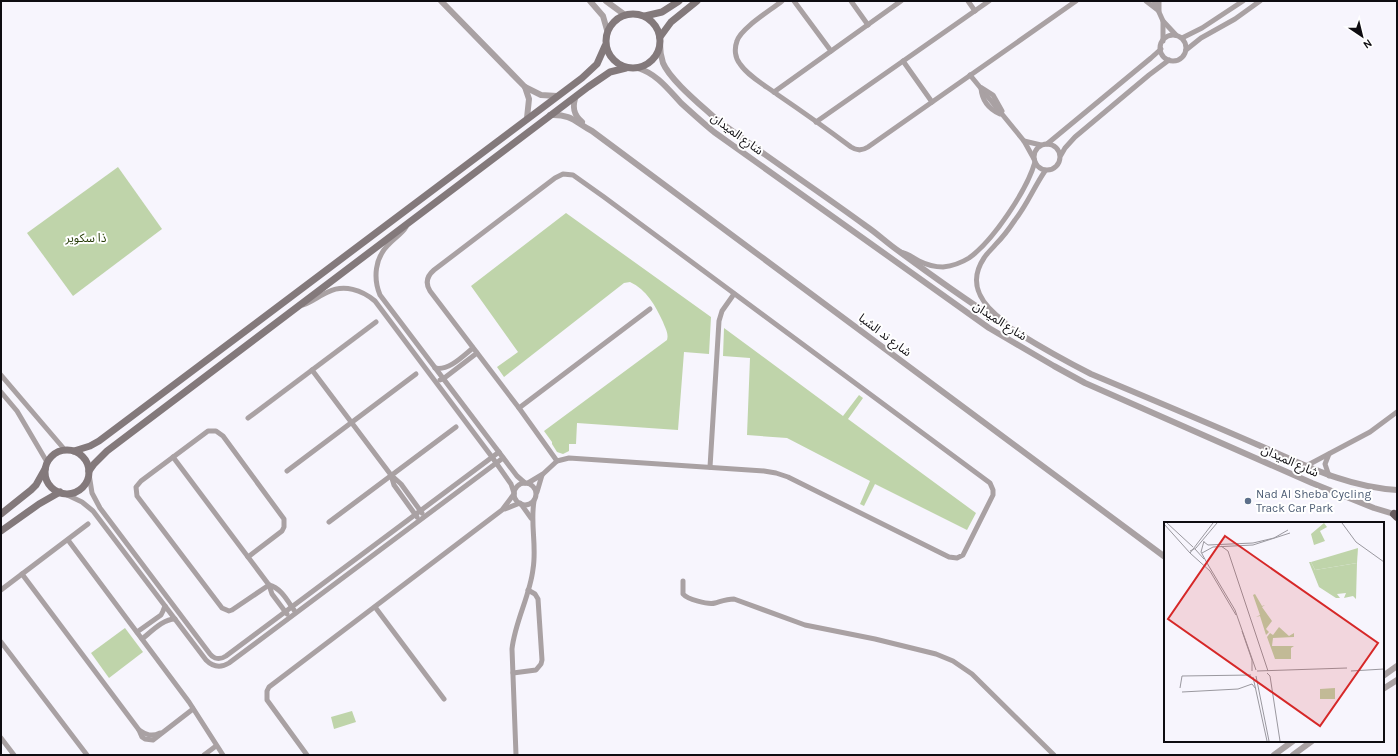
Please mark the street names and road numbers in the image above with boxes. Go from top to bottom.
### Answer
street label: شارع الميدان [707,110,766,159]
street label: شارع الميدان [969,298,1029,345]
street label: شارع ند الشبا [855,311,914,361]
street label: شارع الميدان [1258,442,1321,482]

